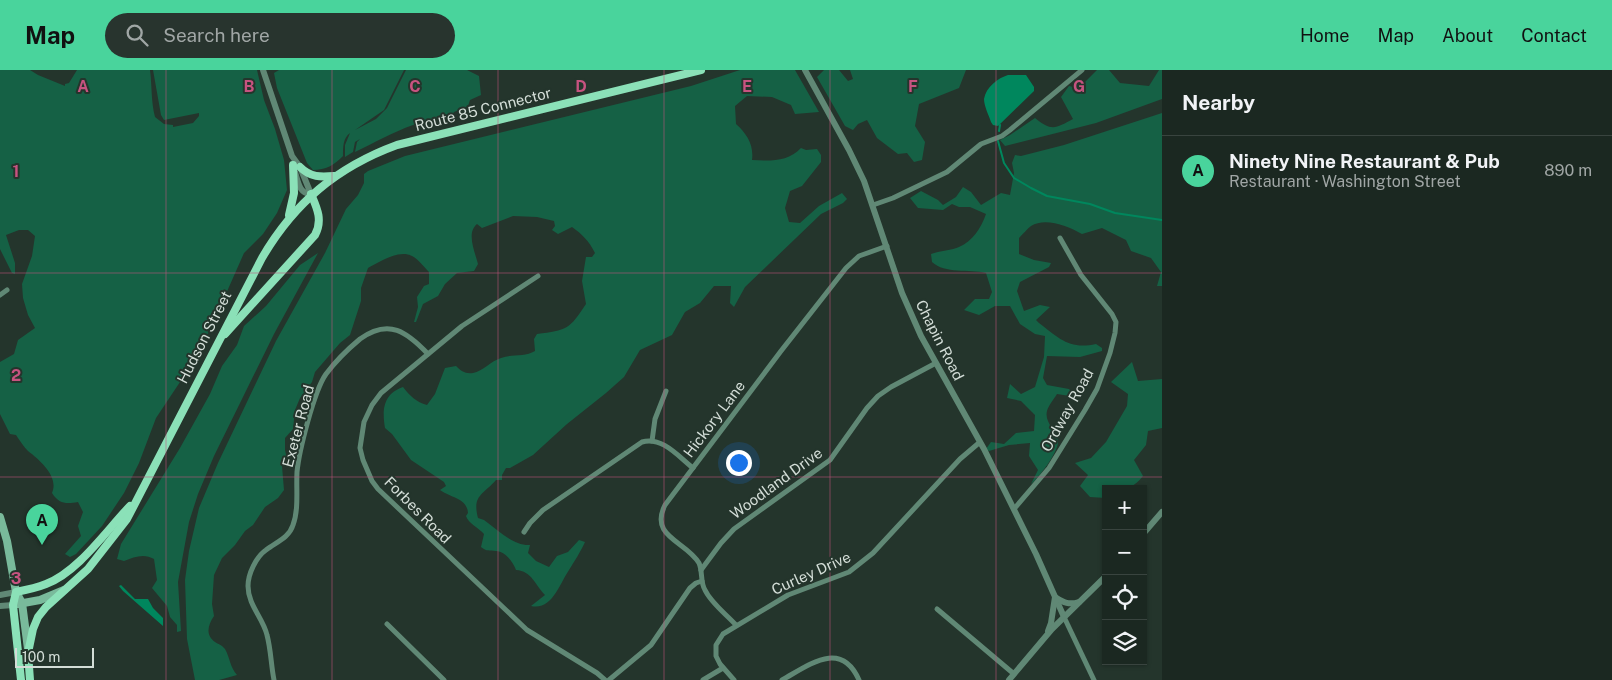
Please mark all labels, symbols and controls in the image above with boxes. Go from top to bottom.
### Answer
search box [105,13,455,58]
text: Map [25,21,75,49]
icon: search [123,21,151,49]
text: Search here [163,24,270,46]
text: Home [1300,25,1350,46]
text: Map [1378,25,1414,46]
text: About [1442,25,1493,46]
text: Contact [1521,25,1587,46]
text: A [77,77,89,96]
text: B [244,77,255,96]
text: D [575,77,587,96]
text: E [742,77,752,96]
text: F [908,77,918,96]
text: G [1073,77,1085,96]
street label: Route 85 Connector [413,83,553,135]
text: Nearby [1182,90,1255,115]
text: Ninety Nine Restaurant & Pub [1229,150,1500,172]
text: A [1192,161,1204,180]
text: 890 m [1544,161,1592,180]
text: 1 [13,162,19,181]
text: Restaurant · Washington Street [1229,172,1461,191]
street label: Hudson Street [173,288,235,386]
street label: Chapin Road [912,297,968,383]
text: 2 [11,366,21,385]
street label: Ordway Road [1037,366,1097,454]
street label: Hickory Lane [680,377,748,461]
street label: Exeter Road [279,383,317,469]
street label: Woodland Drive [727,444,825,522]
your location [726,450,752,476]
street label: Forbes Road [381,473,455,547]
map controls [1102,485,1147,665]
button: + [1102,485,1147,530]
pin: A [26,504,58,545]
button: − [1102,530,1147,575]
street label: Curley Drive [769,548,853,598]
text: 3 [11,569,21,588]
button: locate [1102,575,1147,620]
button: layers [1102,620,1147,665]
scale bar [15,645,94,668]
text: 100 m [22,649,60,665]

